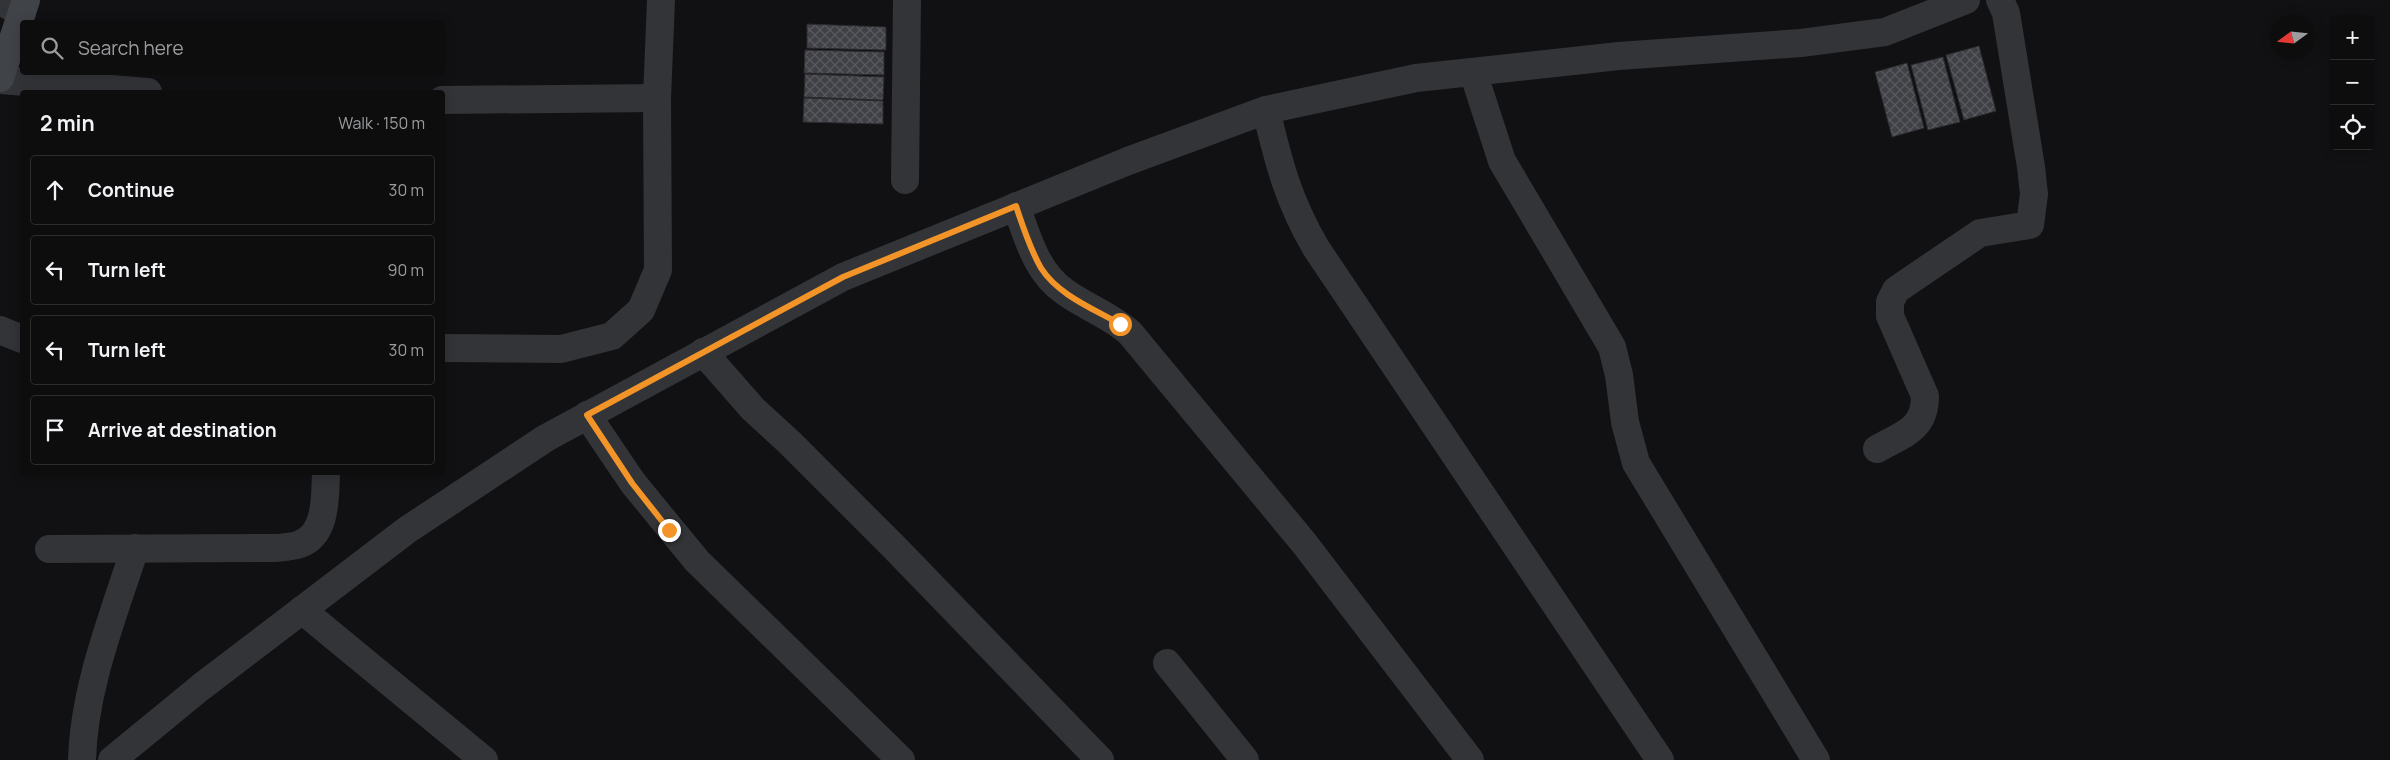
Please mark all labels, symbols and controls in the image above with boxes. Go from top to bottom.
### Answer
north arrow [2270,15,2315,60]
map controls [2330,15,2375,150]
button: + [2330,15,2375,60]
search box [20,20,445,75]
icon: search [38,34,66,62]
text: Search here [78,35,184,61]
button: − [2330,60,2375,105]
button: locate [2330,105,2375,150]
text: 2 min [40,109,95,137]
text: Walk · 150 m [338,112,425,134]
icon: ahead [41,176,69,204]
text: Continue [88,177,174,203]
text: 30 m [389,179,424,201]
icon: left [41,256,69,284]
text: Turn left [88,257,166,283]
text: 90 m [388,259,424,281]
route start [1109,313,1132,336]
icon: left [41,336,69,364]
text: Turn left [88,337,166,363]
text: 30 m [389,339,424,361]
icon: arrive [41,416,69,444]
text: Arrive at destination [88,417,277,443]
route end [658,519,681,542]

